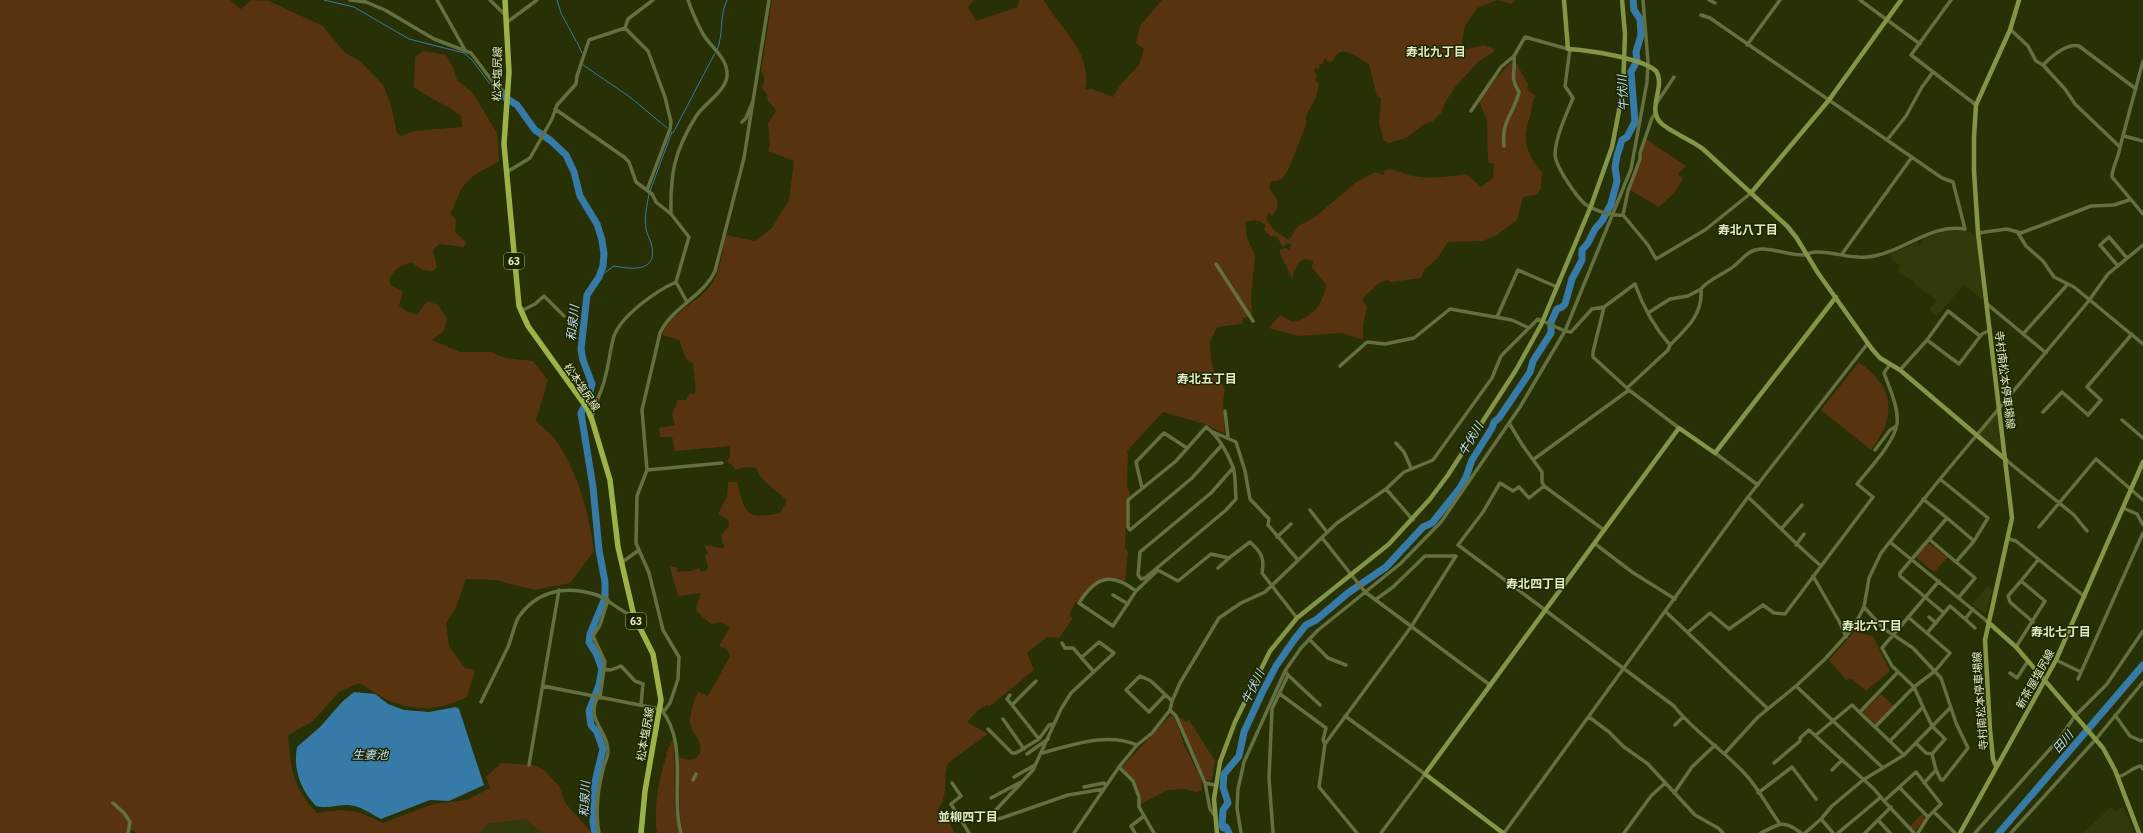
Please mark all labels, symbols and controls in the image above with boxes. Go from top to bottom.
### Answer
district label: 寿北九丁目 [1406,44,1466,59]
street label: 松本塩尻線 [490,46,504,102]
water label: 牛伏川 [1614,73,1631,111]
district label: 寿北八丁目 [1718,222,1778,237]
road number: 63 [504,253,524,269]
water label: 和泉川 [563,302,582,342]
street label: 寺村南松本停車場線 [1992,330,2018,430]
street label: 松本塩尻線 [561,360,603,414]
district label: 寿北五丁目 [1177,371,1237,386]
water label: 牛伏川 [1455,418,1487,458]
district label: 寿北四丁目 [1506,576,1566,591]
road number: 63 [626,613,646,629]
district label: 寿北六丁目 [1842,618,1902,633]
district label: 寿北七丁目 [2031,624,2091,639]
street label: 新茶屋塩尻線 [2013,647,2057,711]
street label: 寺村南松本停車場線 [1970,651,1990,751]
water label: 牛伏川 [1238,666,1268,706]
street label: 松本塩尻線 [633,706,657,762]
water label: 田川 [2049,726,2077,756]
water label: 生妻池 [352,747,389,762]
water label: 和泉川 [576,779,593,817]
district label: 並柳四丁目 [938,809,998,824]

